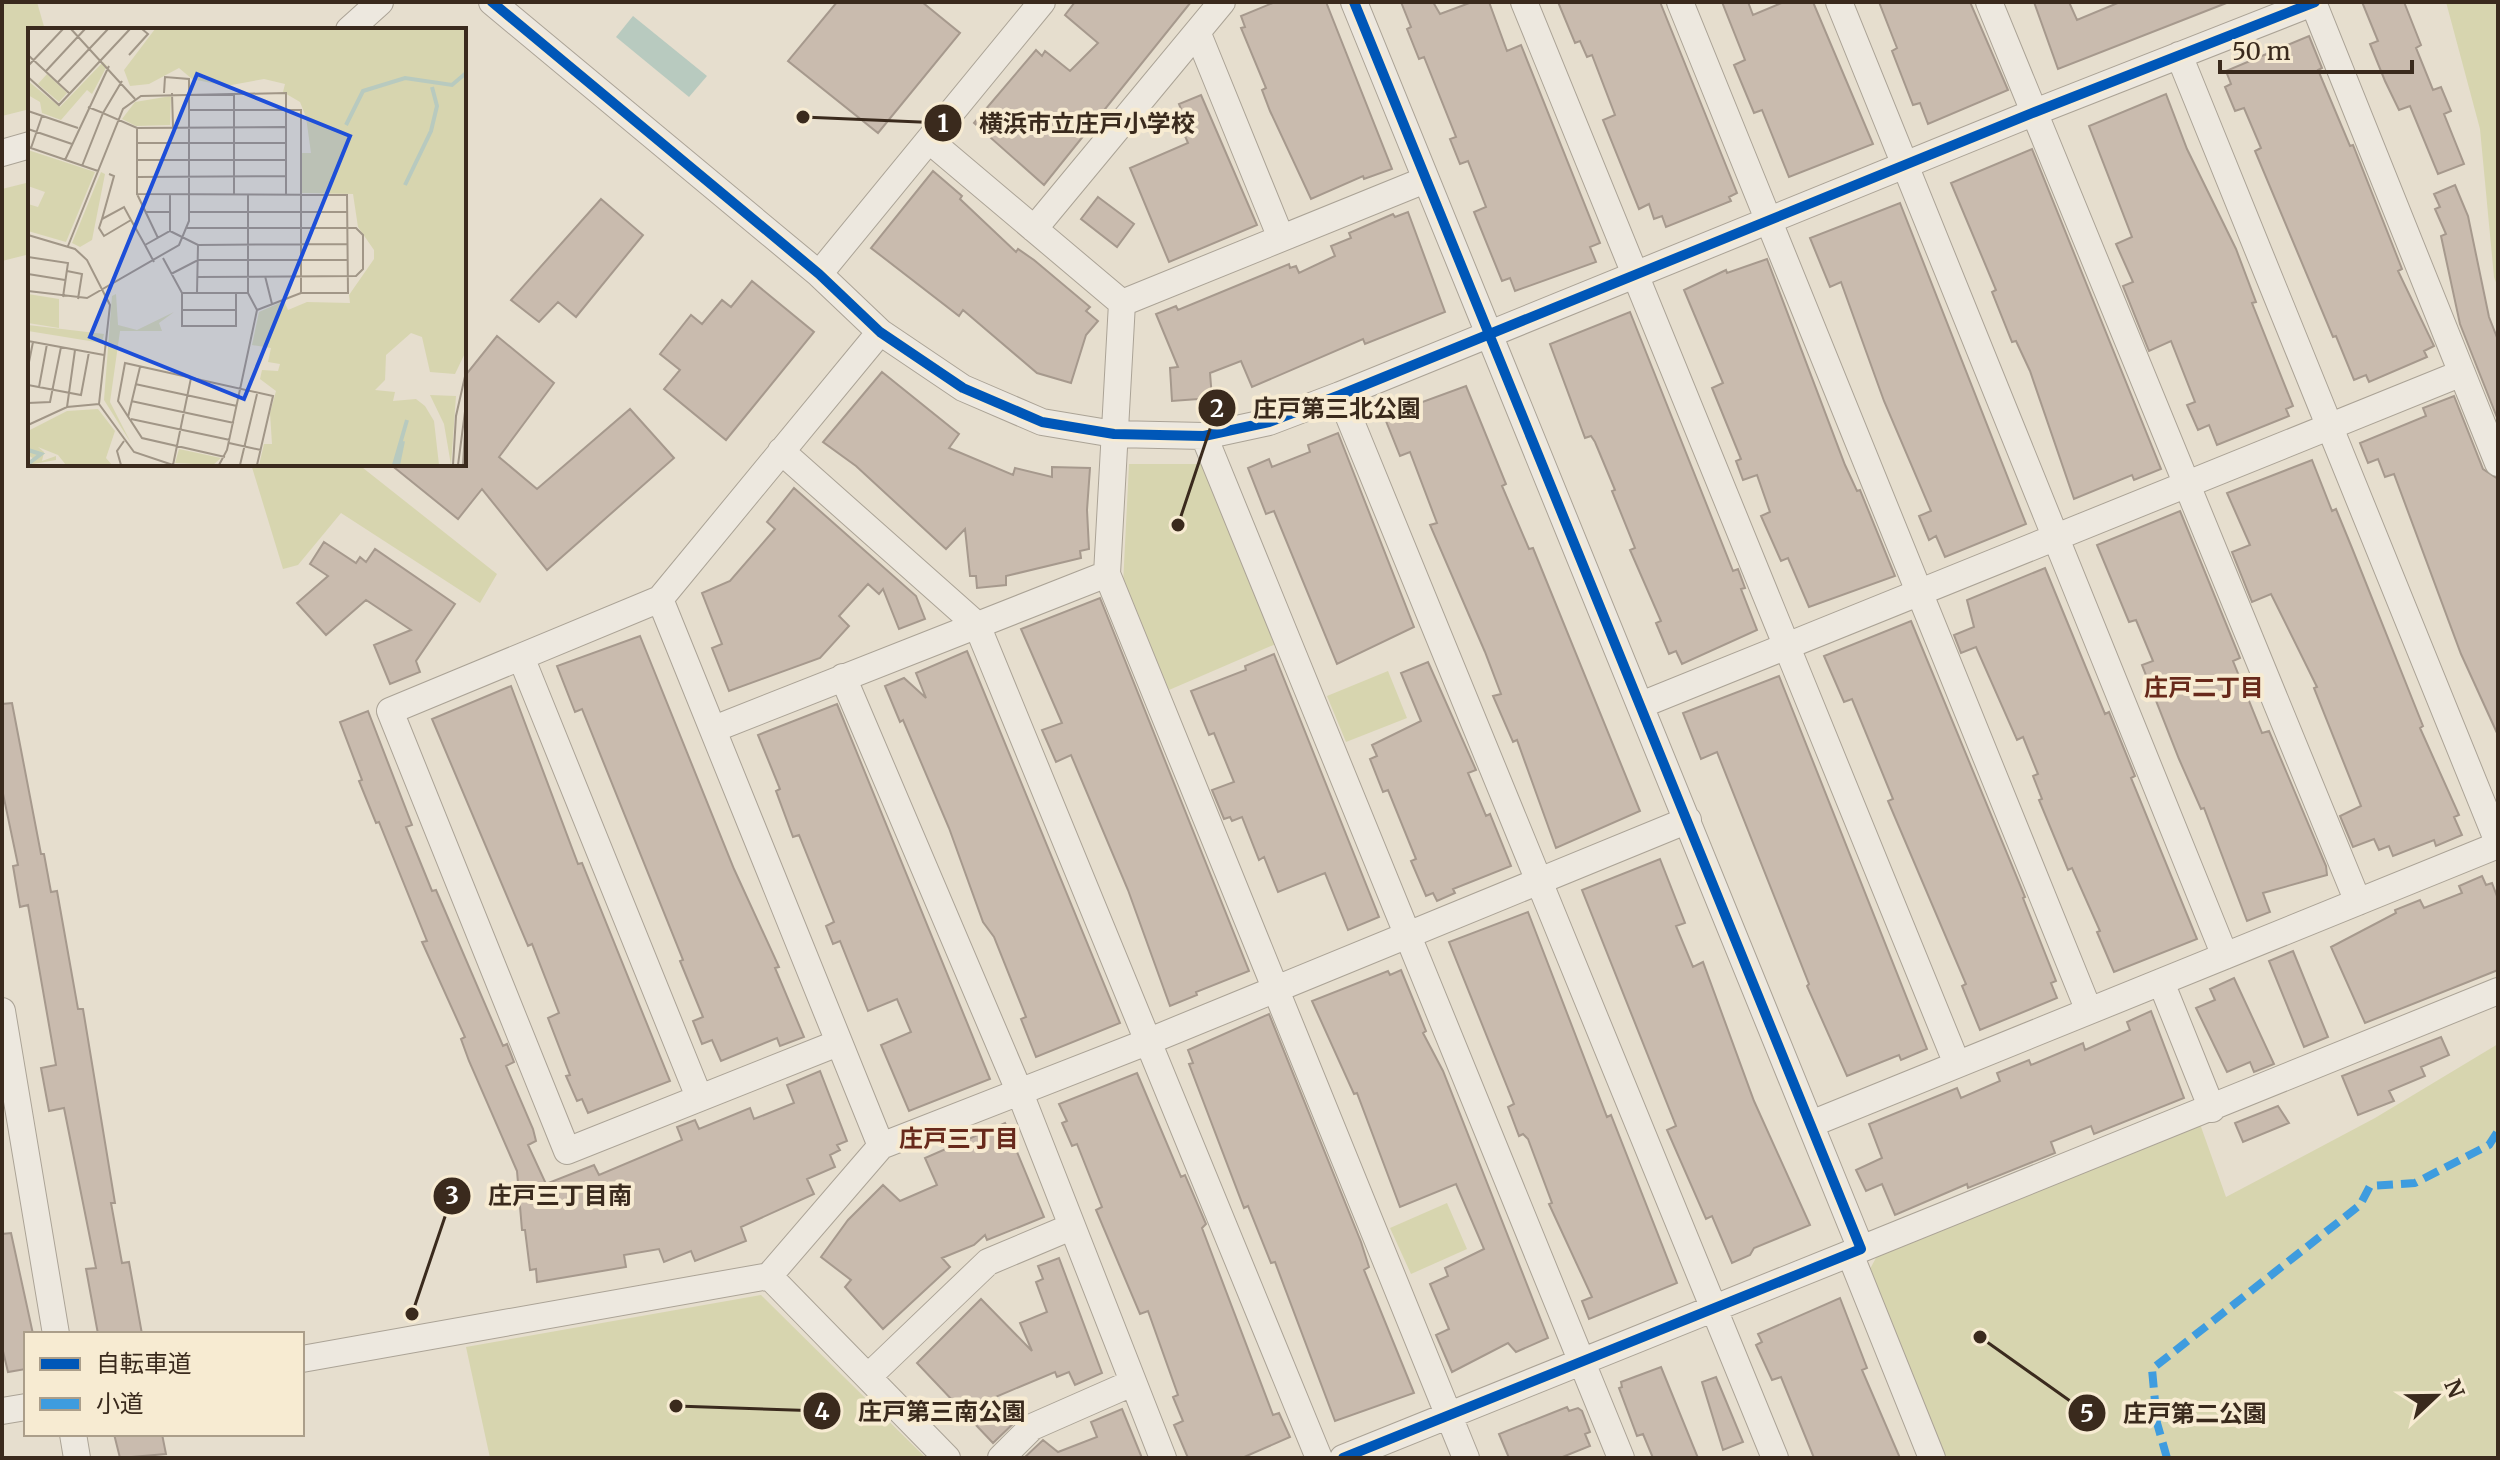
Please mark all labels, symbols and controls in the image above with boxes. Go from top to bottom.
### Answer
scale bar [2220,24,2412,74]
inset map [28,28,466,466]
text: 50 m [2232,36,2291,67]
callout: 横浜市立庄戸小学校 [923,99,1211,147]
text: 1 [937,108,949,139]
text: 横浜市立庄戸小学校 [979,108,1195,139]
callout: 庄戸第三北公園 [1197,384,1437,432]
text: 2 [1210,393,1224,424]
text: 庄戸第三北公園 [1253,393,1421,424]
district label: 庄戸二丁目 [2144,672,2264,703]
district label: 庄戸三丁目 [899,1123,1019,1154]
callout: 庄戸三丁目南 [432,1172,648,1220]
text: 3 [445,1180,459,1211]
text: 庄戸三丁目南 [488,1180,632,1211]
legend [24,1332,304,1436]
text: 自転車道 [96,1348,192,1379]
north arrow [2396,1356,2476,1436]
text: N [2438,1375,2471,1402]
callout: 庄戸第三南公園 [802,1387,1042,1435]
text: 小道 [96,1388,144,1419]
callout: 庄戸第二公園 [2067,1389,2283,1437]
text: 4 [814,1396,830,1427]
text: 庄戸第三南公園 [858,1396,1026,1427]
text: 5 [2080,1398,2094,1429]
text: 庄戸第二公園 [2123,1398,2267,1429]

